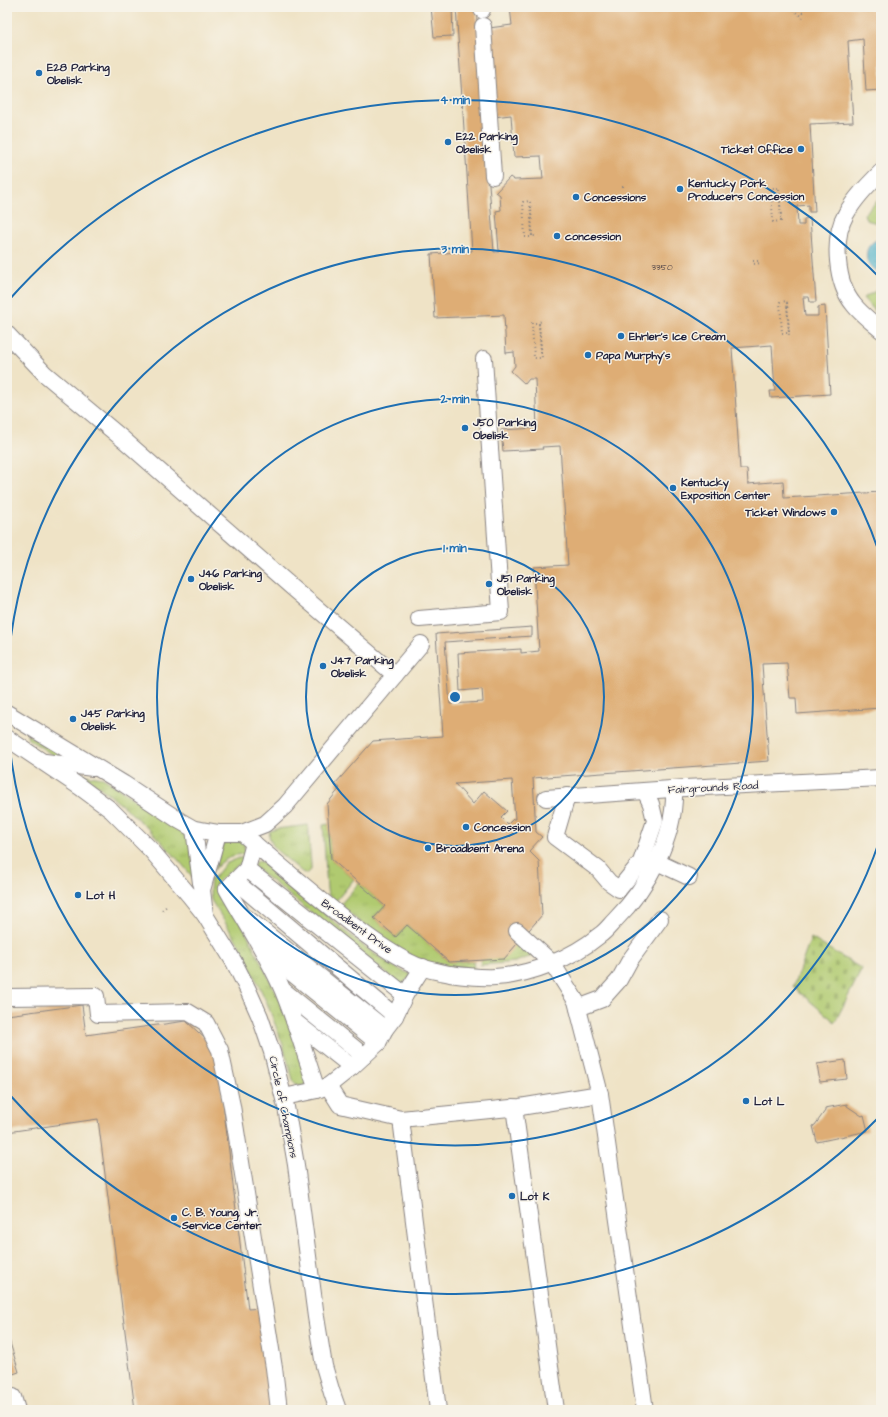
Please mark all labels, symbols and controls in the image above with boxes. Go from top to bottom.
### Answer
place label: E28 Parking Obelisk [47,60,110,88]
marker: E28 Parking Obelisk [34,68,44,78]
text: 4 min [440,92,470,109]
place label: E22 Parking Obelisk [456,129,518,157]
marker: E22 Parking Obelisk [443,137,453,147]
place label: Ticket Office [720,142,793,157]
marker: Ticket Office [796,144,806,154]
place label: Kentucky Pork Producers Concession [688,176,805,204]
marker: Kentucky Pork Producers Concession [675,184,685,194]
place label: Concessions [584,190,647,205]
marker: Concessions [571,192,581,202]
place label: concession [565,229,621,244]
marker: concession [552,231,562,241]
text: 3 min [440,241,469,258]
house number: 3350 [651,261,673,274]
place label: Ehrler's Ice Cream [629,329,726,344]
marker: Ehrler's Ice Cream [616,331,626,341]
place label: Papa Murphy's [596,348,671,365]
marker: Papa Murphy's [583,350,593,360]
text: 2 min [440,391,469,408]
place label: J50 Parking Obelisk [472,415,537,443]
marker: J50 Parking Obelisk [460,423,470,433]
place label: Kentucky Exposition Center [681,475,771,504]
marker: Kentucky Exposition Center [668,483,678,493]
place label: Ticket Windows [744,505,826,520]
marker: Ticket Windows [829,507,839,517]
text: 1 min [443,540,467,557]
place label: J46 Parking Obelisk [198,566,262,594]
place label: J51 Parking Obelisk [496,571,555,599]
marker: J46 Parking Obelisk [186,574,196,584]
marker: J51 Parking Obelisk [484,579,494,589]
place label: J47 Parking Obelisk [330,653,394,681]
marker: J47 Parking Obelisk [318,661,328,671]
centre of rings [448,690,462,704]
place label: J45 Parking Obelisk [80,706,145,734]
marker: J45 Parking Obelisk [68,714,78,724]
street label: Fairgrounds Road [667,778,759,798]
place label: Concession [474,820,531,835]
marker: Concession [461,822,471,832]
place label: Broadbent Arena [436,841,524,856]
marker: Broadbent Arena [423,843,433,853]
place label: Lot H [86,888,116,903]
marker: Lot H [73,890,83,900]
street label: Broadbent Drive [318,896,395,957]
street label: Circle of Champions [265,1055,302,1160]
place label: Lot L [754,1094,785,1109]
marker: Lot L [741,1096,751,1106]
place label: Lot K [520,1189,550,1204]
marker: Lot K [507,1191,517,1201]
place label: C. B. Young, Jr. Service Center [181,1205,262,1233]
marker: C. B. Young, Jr. Service Center [169,1213,179,1223]

